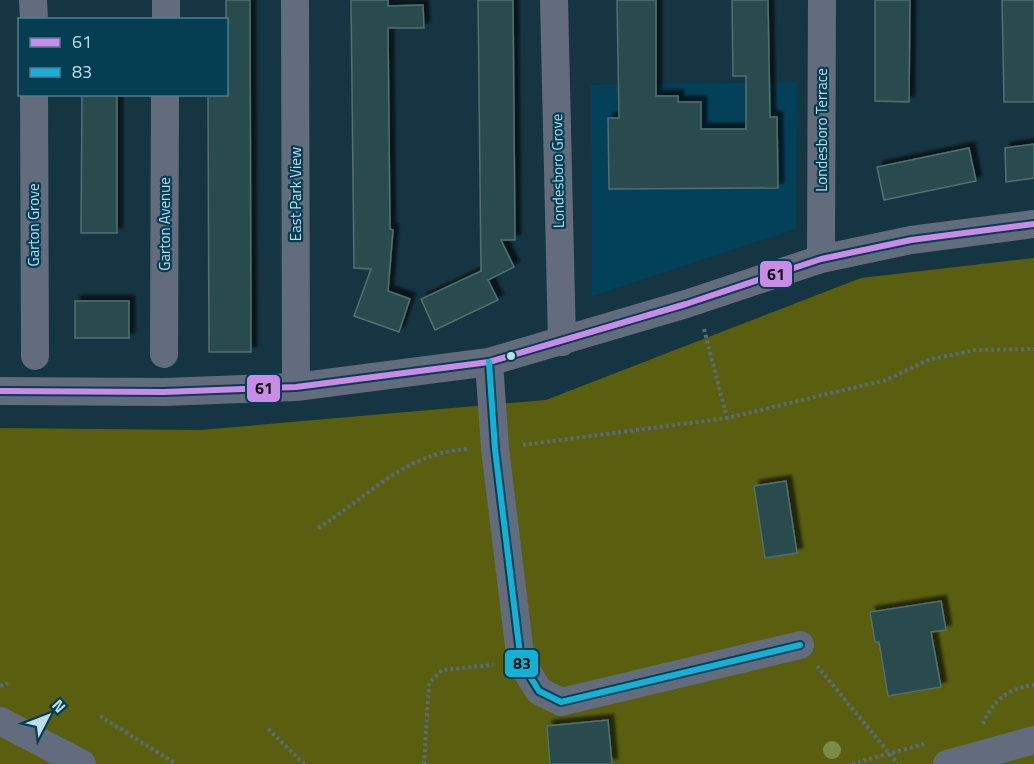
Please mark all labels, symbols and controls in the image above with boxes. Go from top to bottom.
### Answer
legend [18,18,228,96]
text: 61 [72,28,92,55]
text: 83 [72,58,92,85]
street label: Londesboro Terrace [810,68,833,192]
street label: Londesboro Grove [545,114,570,228]
street label: East Park View [284,147,307,241]
street label: Garton Avenue [153,177,176,271]
street label: Garton Grove [22,183,45,267]
line badge: 61 [759,260,793,288]
text: 61 [767,262,785,286]
unlabelled marker [505,350,517,362]
line badge: 61 [246,374,281,403]
text: 61 [255,376,273,400]
line badge: 83 [504,649,539,678]
text: 83 [513,651,531,675]
north arrow [18,686,78,746]
text: N [47,694,72,718]

